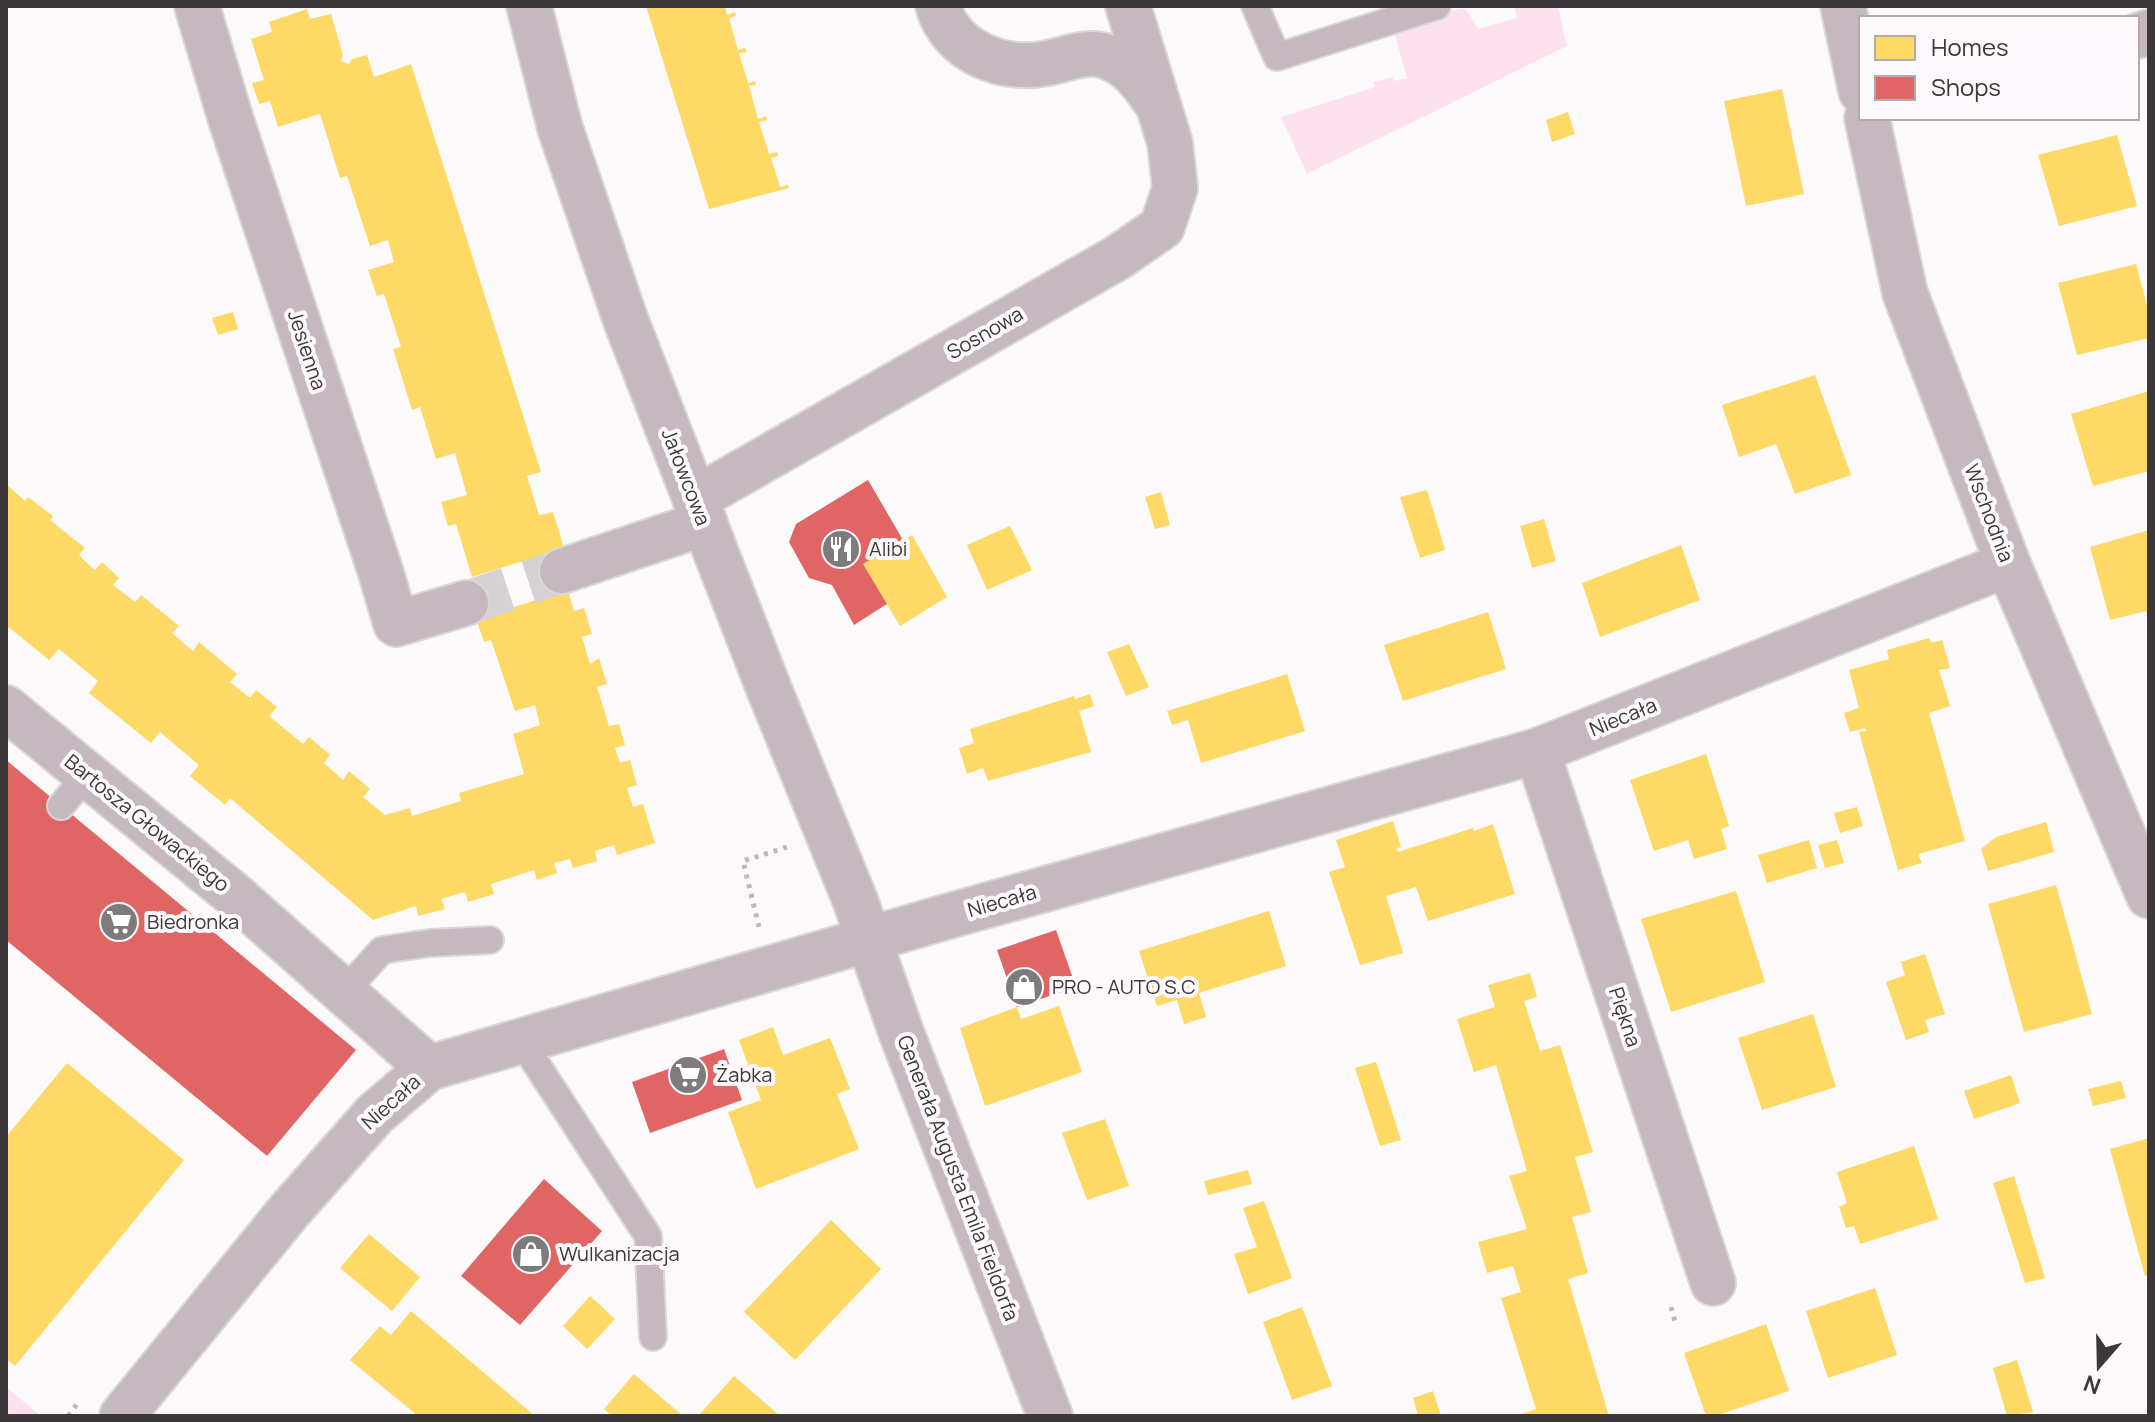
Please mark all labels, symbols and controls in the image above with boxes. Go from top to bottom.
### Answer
legend [1859,16,2139,120]
text: Homes [1931,30,2009,63]
text: Shops [1931,70,2001,103]
street label: Sosnowa [942,300,1028,365]
street label: Jesienna [282,306,333,393]
street label: Jałowcowa [656,424,717,529]
street label: Wschodnia [1958,460,2021,566]
restaurant icon: Alibi [820,528,862,570]
place label: Alibi [869,535,908,562]
street label: Niecała [1585,691,1661,742]
street label: Bartosza Głowackiego [59,748,236,898]
street label: Niecała [964,878,1039,923]
supermarket icon: Biedronka [98,901,140,943]
place label: Biedronka [147,908,239,935]
shop icon: PRO - AUTO S.C [1003,966,1045,1008]
place label: PRO - AUTO S.C [1052,973,1195,1000]
street label: Piękna [1603,983,1648,1050]
street label: Generała Augusta Emila Fieldorfa [891,1031,1025,1324]
supermarket icon: Żabka [667,1054,709,1096]
place label: Żabka [716,1061,772,1088]
street label: Niecała [355,1068,426,1135]
shop icon: Wulkanizacja [510,1233,552,1275]
place label: Wulkanizacja [559,1240,680,1267]
north arrow [2059,1326,2139,1406]
text: N [2080,1368,2105,1402]

